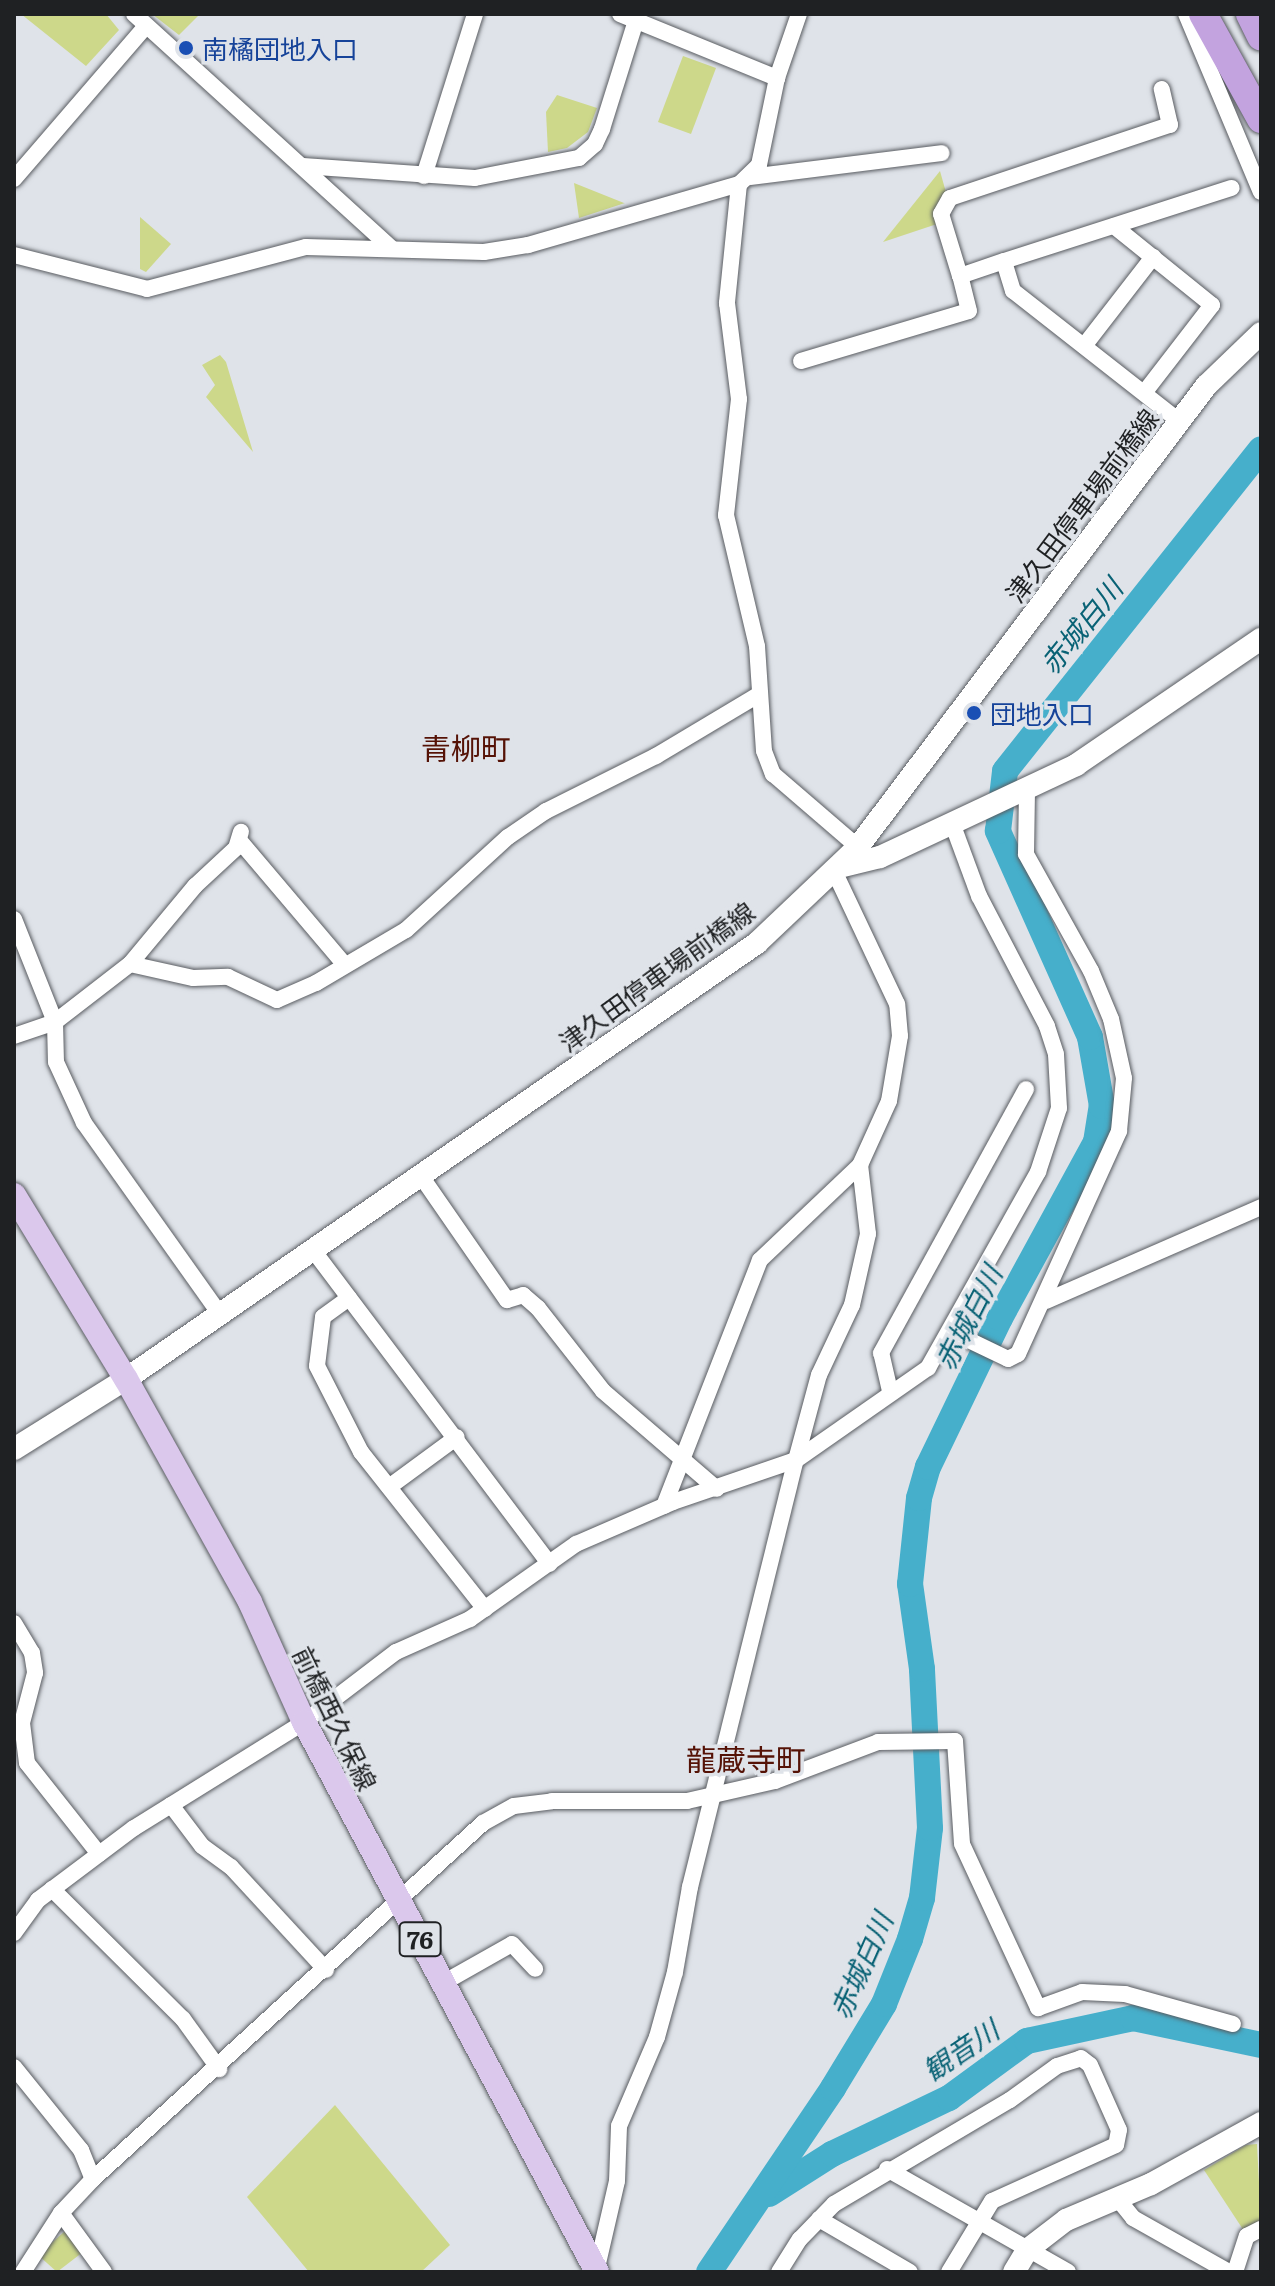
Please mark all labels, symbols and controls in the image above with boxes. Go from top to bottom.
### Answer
place label: 南橘団地入口 [202,32,358,64]
marker: 南橘団地入口 [177,39,195,57]
street label: 津久田停車場前橋線 [998,402,1164,608]
water label: 赤城白川 [1032,571,1128,679]
place label: 団地入口 [990,697,1094,729]
marker: 団地入口 [965,704,983,722]
district label: 青柳町 [421,729,511,765]
street label: 津久田停車場前橋線 [552,895,760,1057]
water label: 赤城白川 [927,1259,1007,1375]
street label: 前橋西久保線 [288,1641,384,1795]
district label: 龍蔵寺町 [686,1740,806,1776]
water label: 赤城白川 [822,1907,898,2023]
road number: 76 [398,1919,442,1959]
water label: 観音川 [916,2012,1004,2086]

